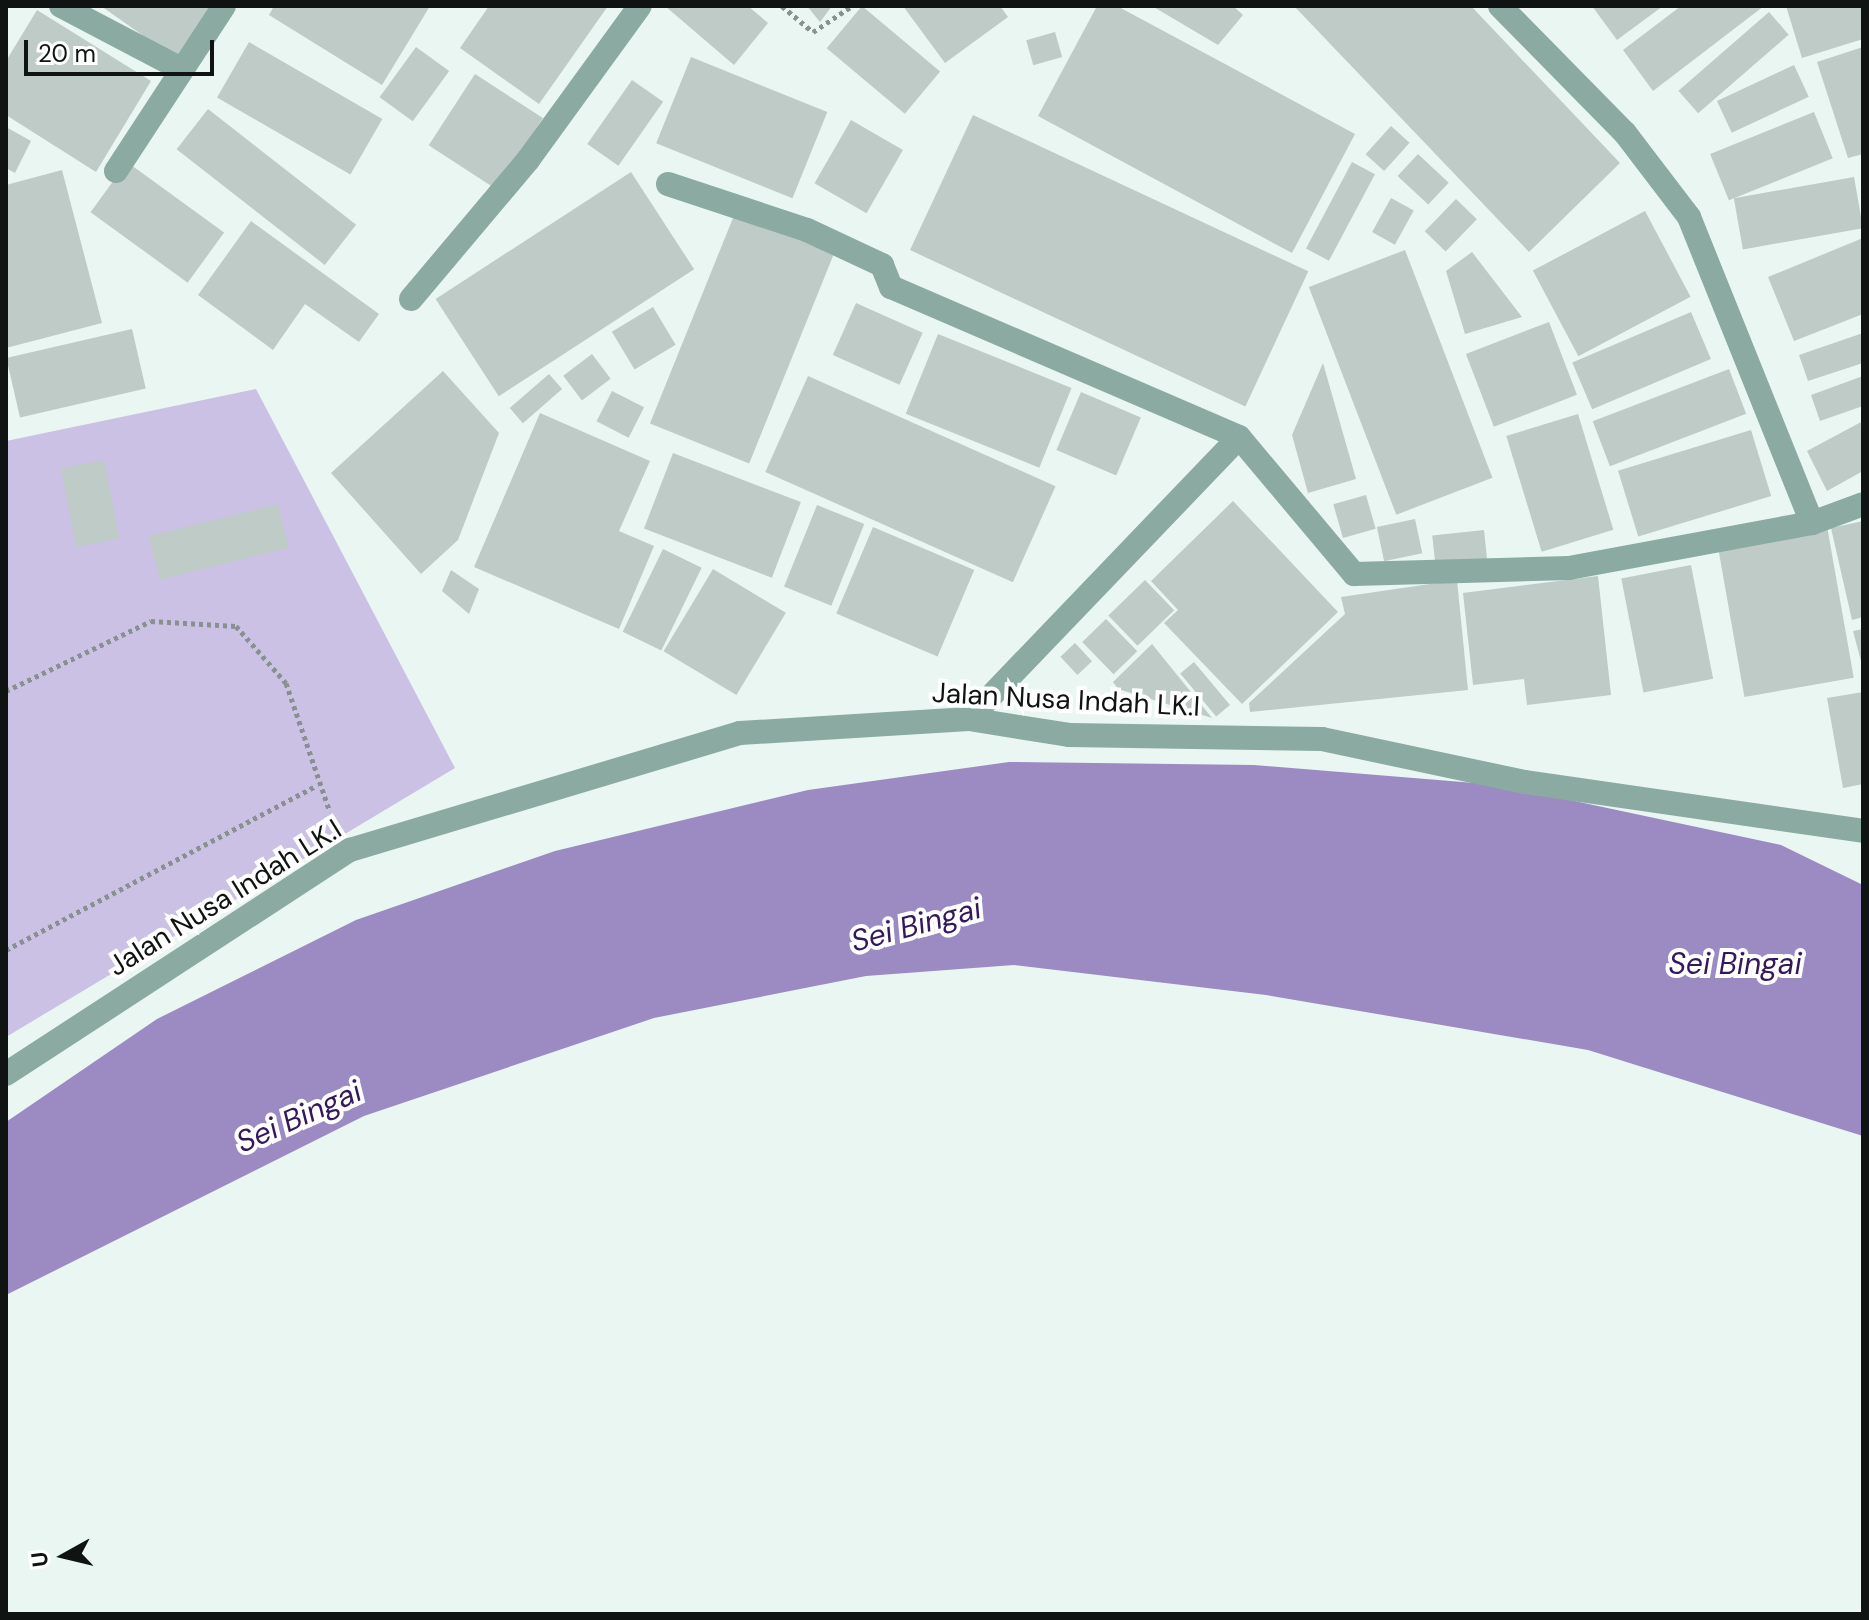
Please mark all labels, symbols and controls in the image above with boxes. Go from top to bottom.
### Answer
scale bar [28,24,218,74]
text: 20 m [38,38,96,69]
street label: Jalan Nusa Indah LK.I [931,676,1201,724]
street label: Jalan Nusa Indah LK.I [102,813,348,983]
water label: Sei Bingai [847,890,985,960]
water label: Sei Bingai [1668,946,1802,982]
water label: Sei Bingai [231,1073,367,1161]
north arrow [24,1516,104,1596]
text: U [24,1550,55,1569]

